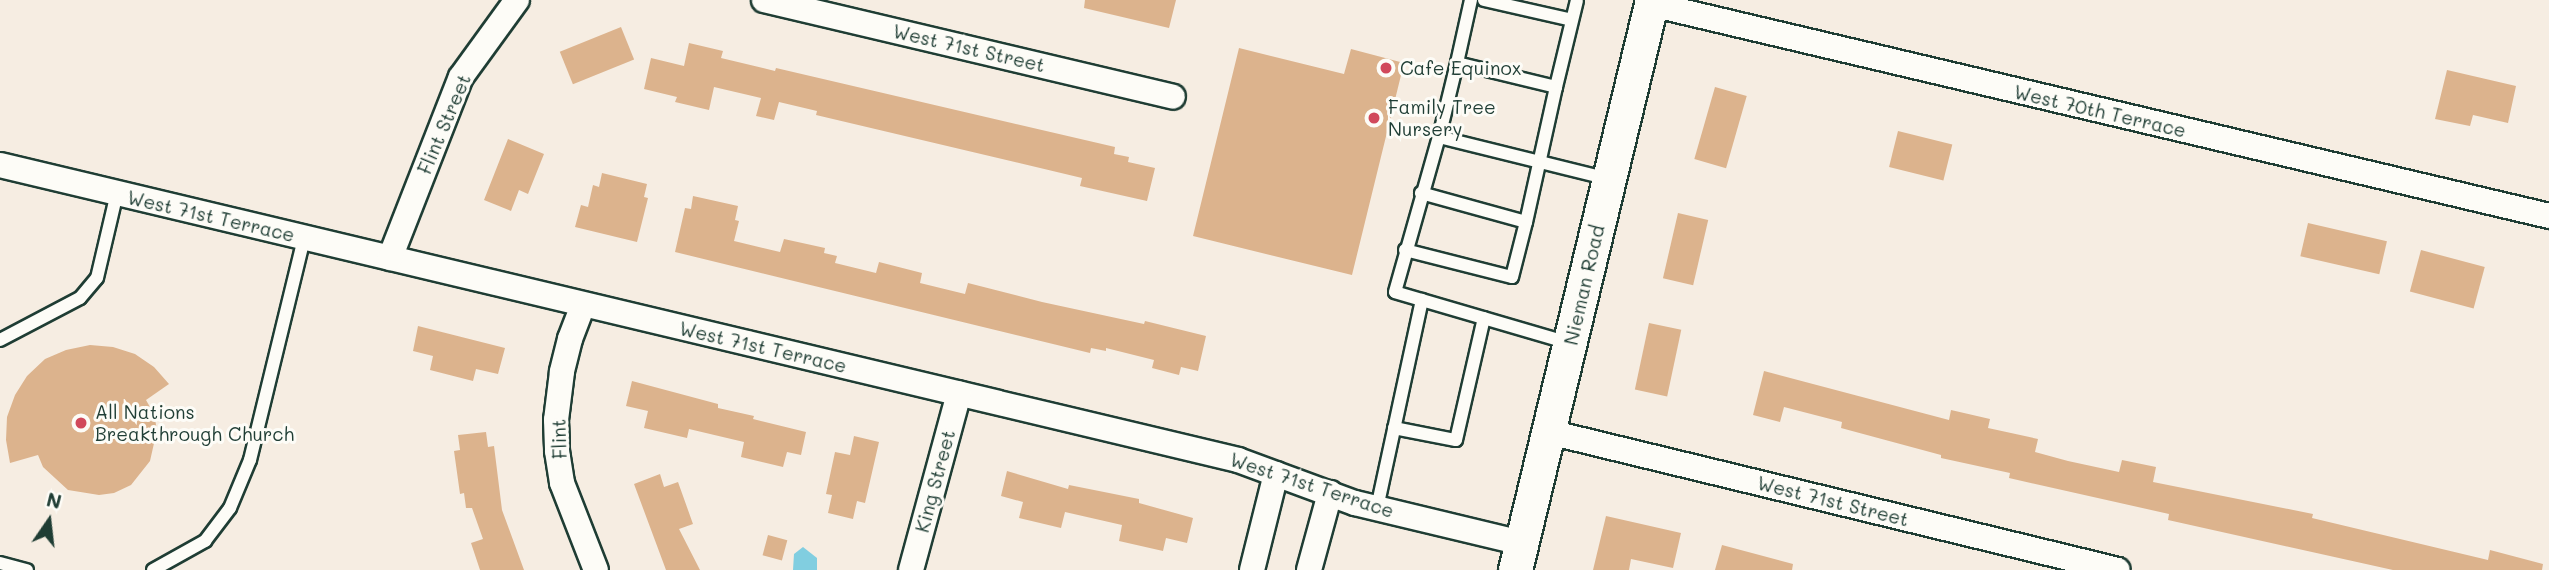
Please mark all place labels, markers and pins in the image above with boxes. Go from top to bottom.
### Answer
place label: Cafe Equinox [1400,57,1521,79]
marker: Cafe Equinox [1378,60,1394,76]
place label: Family Tree Nursery [1388,96,1496,140]
marker: Family Tree Nursery [1366,110,1382,126]
place label: All Nations Breakthrough Church [95,401,294,445]
marker: All Nations Breakthrough Church [73,415,89,431]

